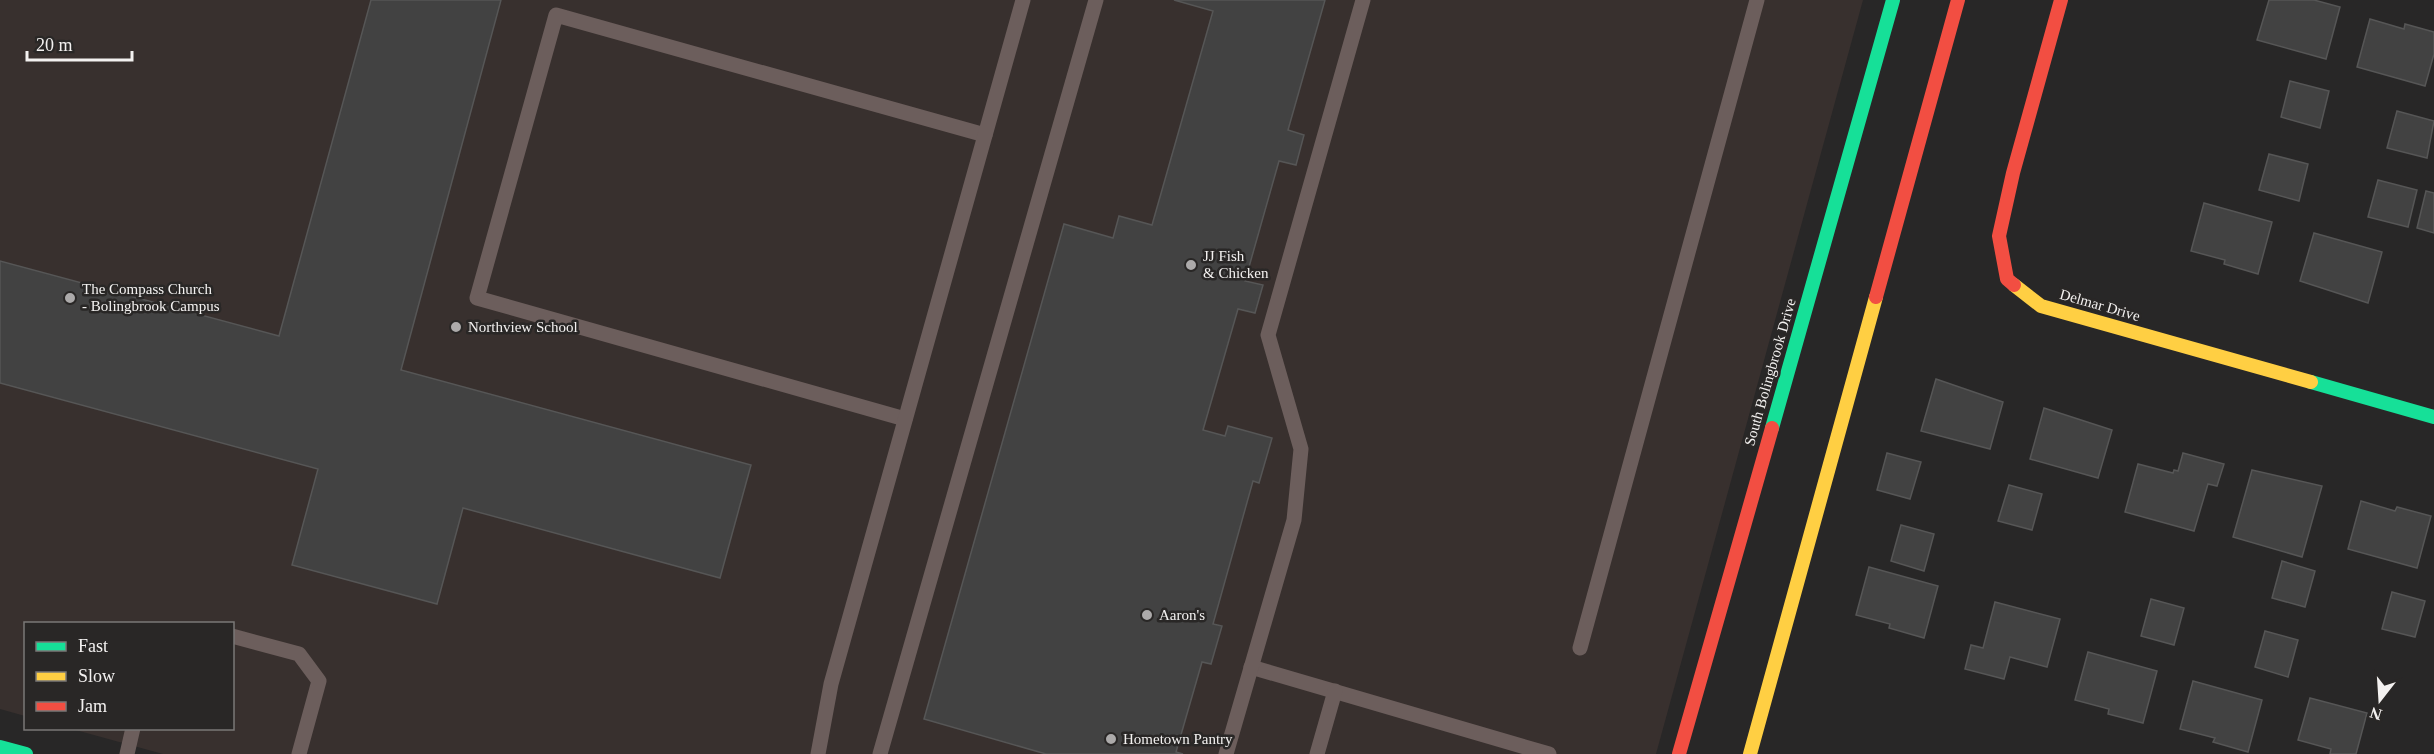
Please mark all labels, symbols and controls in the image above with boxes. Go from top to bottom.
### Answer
scale bar [27,24,132,62]
text: 20 m [36,35,73,55]
place label: JJ Fish & Chicken [1203,248,1269,281]
marker: JJ Fish & Chicken [1184,258,1198,272]
place label: The Compass Church - Bolingbrook Campus [82,281,220,314]
street label: Delmar Drive [2058,286,2142,324]
marker: The Compass Church - Bolingbrook Campus [63,291,77,305]
street label: South Bolingbrook Drive [1741,296,1799,448]
place label: Northview School [468,319,578,335]
marker: Northview School [449,320,463,334]
place label: Aaron's [1159,607,1205,623]
marker: Aaron's [1140,608,1154,622]
legend [24,622,234,730]
text: Fast [78,636,108,656]
text: Slow [78,666,115,686]
north arrow [2350,670,2410,730]
text: Jam [78,696,107,716]
text: N [2367,704,2384,724]
place label: Hometown Pantry [1123,731,1233,747]
marker: Hometown Pantry [1104,732,1118,746]

